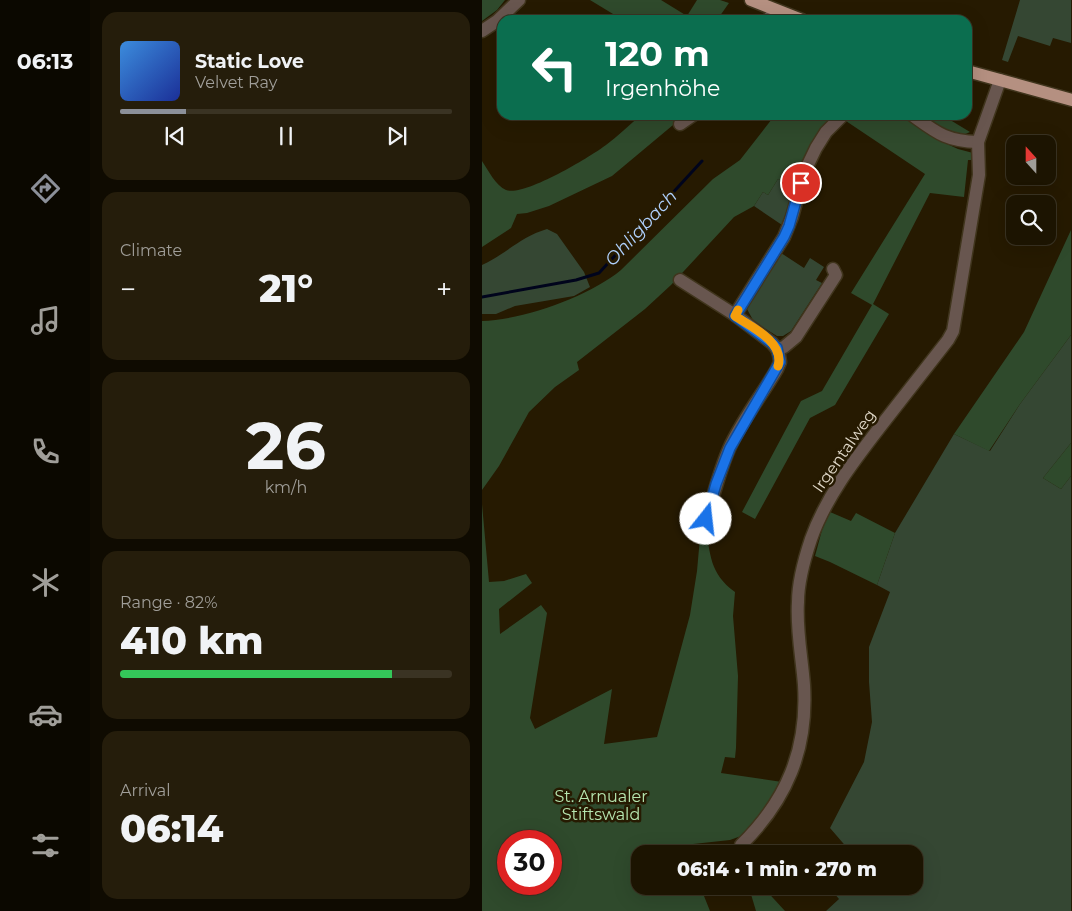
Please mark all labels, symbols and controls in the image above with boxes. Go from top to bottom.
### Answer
text: 120 m [605,32,710,75]
icon: left [522,35,587,100]
text: 06:13 [17,48,73,75]
text: Static Love [195,50,304,73]
text: Velvet Ray [195,73,277,92]
text: Irgenhöhe [605,75,720,102]
icon: previous [161,122,189,150]
icon: pause [272,122,300,150]
icon: next [383,122,411,150]
north arrow [1006,135,1056,185]
map controls [1006,135,1056,245]
pin [780,162,822,204]
icon: arrive [787,169,815,197]
icon: directions [28,171,63,206]
water label: Ohligbach [600,185,682,271]
button: search [1006,195,1056,245]
text: Climate [120,241,182,260]
text: 21° [259,265,313,312]
text: − [120,272,136,306]
text: + [436,272,452,306]
icon: music [28,303,63,338]
text: 26 [246,406,326,485]
street label: Irgentalweg [808,406,880,496]
icon: phone [28,434,63,469]
text: km/h [265,478,307,497]
position arrow [679,492,731,544]
icon: climate [28,565,63,600]
text: Range · 82% [120,593,218,612]
text: 410 km [120,617,264,664]
icon: car [28,697,63,732]
text: Arrival [120,781,170,800]
park label: St. Arnualer Stiftswald [554,787,648,824]
text: 06:14 [120,805,223,852]
icon: filters [28,828,63,863]
speed limit sign: 30 [497,830,562,895]
text: 06:14 · 1 min · 270 m [677,858,877,881]

